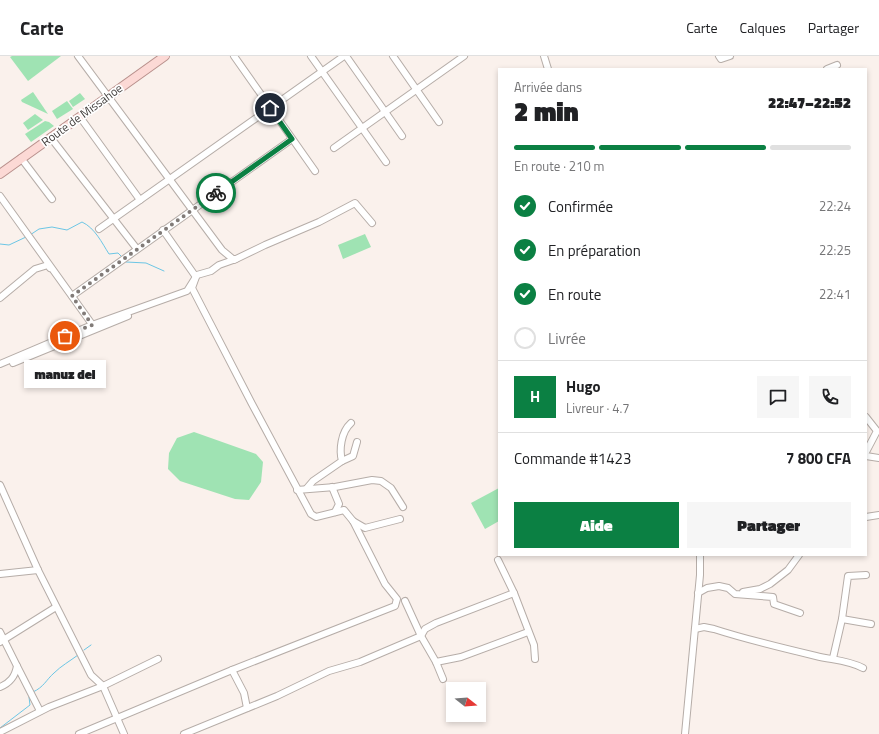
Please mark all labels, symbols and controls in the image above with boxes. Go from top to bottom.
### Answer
text: Carte [20,13,64,42]
text: Carte [686,17,718,38]
text: Calques [740,17,786,38]
text: Partager [808,17,859,38]
text: Arrivée dans [514,77,582,97]
street label: Route de Missahoe [37,78,126,151]
pin [253,91,287,125]
text: 22:47–22:52 [768,91,851,114]
text: 2 min [514,92,579,131]
icon: home [259,97,281,119]
text: En route · 210 m [514,156,604,176]
courier [196,173,236,213]
icon: bike [205,182,227,204]
icon: check [514,195,536,217]
text: Confirmée [548,195,613,218]
text: 22:24 [819,196,851,216]
icon: check [514,239,536,261]
text: En préparation [548,239,641,262]
text: 22:25 [819,240,851,260]
icon: check [514,283,536,305]
text: En route [548,283,601,306]
text: 22:41 [819,284,851,304]
pin [48,319,82,353]
icon: bag [54,325,76,347]
text: Livrée [548,327,586,350]
callout: manuz dei [24,360,106,388]
text: manuz dei [35,364,95,384]
text: Hugo [566,375,600,398]
button: chat [757,376,799,418]
button: phone [809,376,851,418]
text: H [530,385,540,408]
text: Livreur · 4.7 [566,398,630,418]
text: Commande #1423 [514,447,631,470]
text: 7 800 CFA [786,447,851,470]
button: Aide [514,502,679,548]
button: Partager [687,502,851,548]
north arrow [446,682,486,722]
map controls [446,682,486,722]

